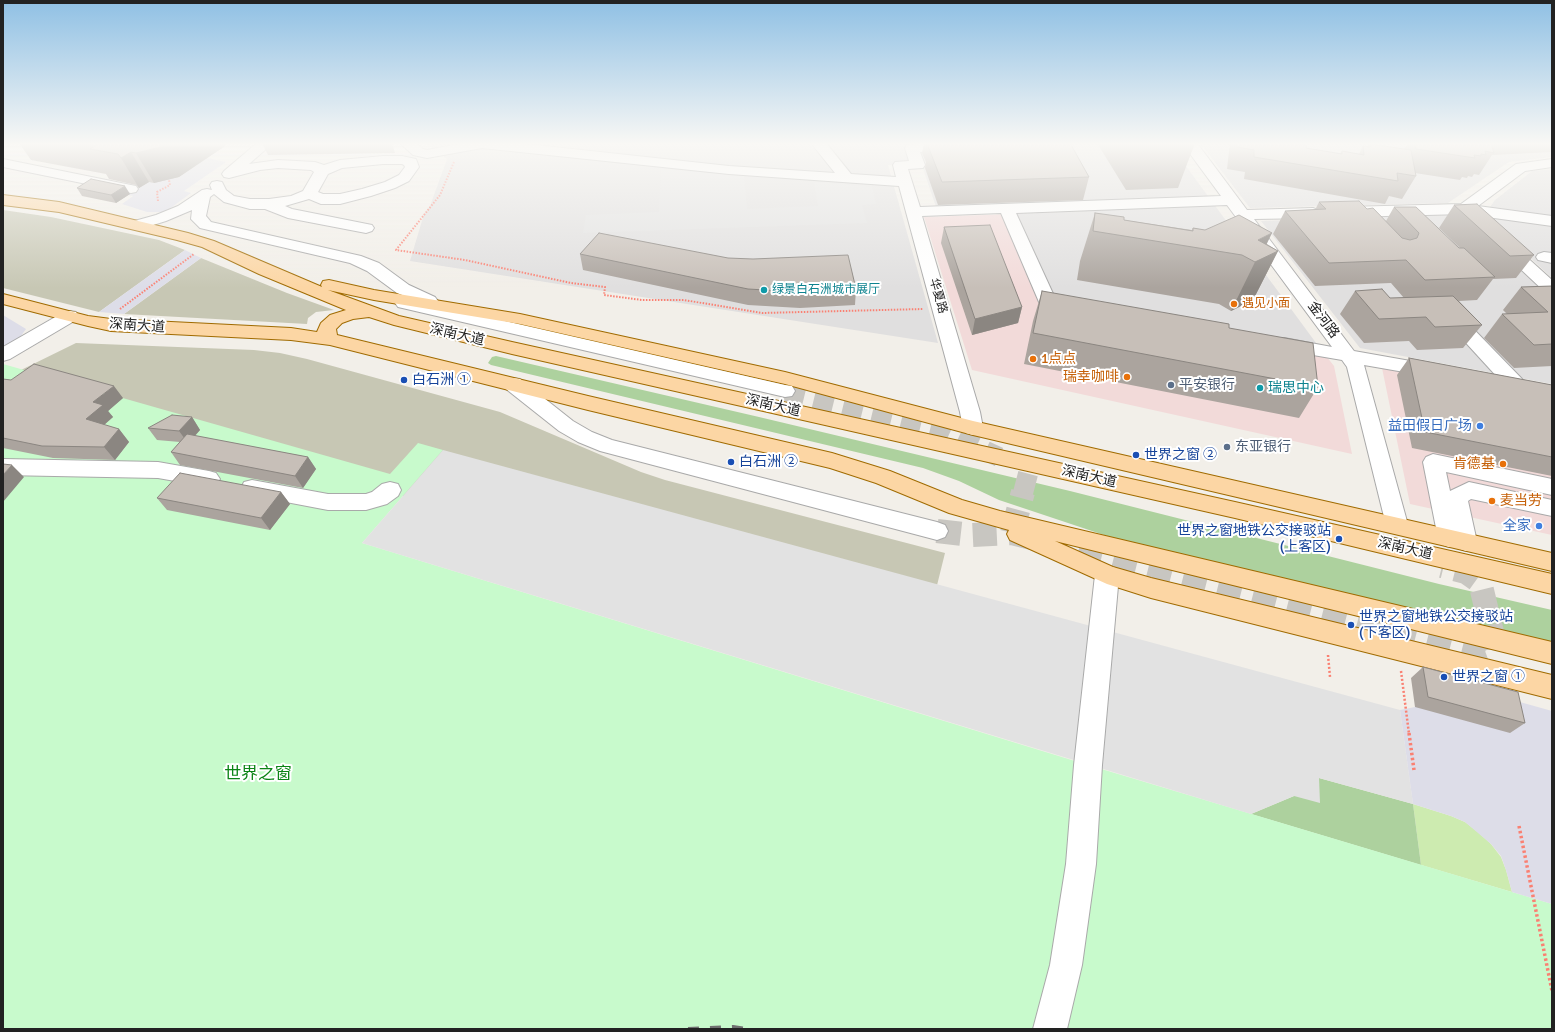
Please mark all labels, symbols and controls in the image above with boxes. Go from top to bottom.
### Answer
street label: 华夏路 [926,277,950,315]
place label: 绿景白石洲城市展厅 [772,283,880,297]
marker: 绿景白石洲城市展厅 [759,285,769,295]
place label: 遇见小面 [1242,297,1290,311]
street label: 金河路 [1304,298,1342,342]
marker: 遇见小面 [1229,299,1239,309]
street label: 深南大道 [108,316,166,336]
street label: 深南大道 [428,321,486,349]
place label: 1点点 [1041,351,1077,367]
marker: 1点点 [1028,354,1038,364]
place label: 瑞幸咖啡 [1063,369,1119,385]
place label: 白石洲 ① [412,372,471,388]
marker: 瑞幸咖啡 [1122,372,1132,382]
marker: 白石洲 ① [399,375,409,385]
place label: 平安银行 [1179,377,1235,393]
marker: 平安银行 [1166,380,1176,390]
place label: 瑞思中心 [1268,380,1324,396]
marker: 瑞思中心 [1255,383,1265,393]
street label: 深南大道 [744,392,802,420]
place label: 益田假日广场 [1388,418,1472,434]
marker: 益田假日广场 [1475,421,1485,431]
place label: 东亚银行 [1235,439,1291,455]
marker: 东亚银行 [1222,442,1232,452]
place label: 世界之窗 ② [1144,447,1217,463]
marker: 世界之窗 ② [1131,450,1141,460]
place label: 白石洲 ② [739,454,798,470]
place label: 肯德基 [1453,456,1495,472]
marker: 白石洲 ② [726,457,736,467]
marker: 肯德基 [1498,459,1508,469]
street label: 深南大道 [1060,463,1118,491]
place label: 麦当劳 [1500,493,1542,509]
marker: 麦当劳 [1487,496,1497,506]
place label: 全家 [1503,518,1531,534]
marker: 全家 [1534,521,1544,531]
place label: 世界之窗地铁公交接驳站 (上客区) [1177,523,1331,556]
marker: 世界之窗地铁公交接驳站 (上客区) [1334,534,1344,544]
street label: 深南大道 [1376,535,1434,563]
place label: 世界之窗地铁公交接驳站 (下客区) [1359,609,1513,642]
marker: 世界之窗地铁公交接驳站 (下客区) [1346,620,1356,630]
place label: 世界之窗 ① [1452,669,1525,685]
marker: 世界之窗 ① [1439,672,1449,682]
park label: 世界之窗 [224,765,292,785]

